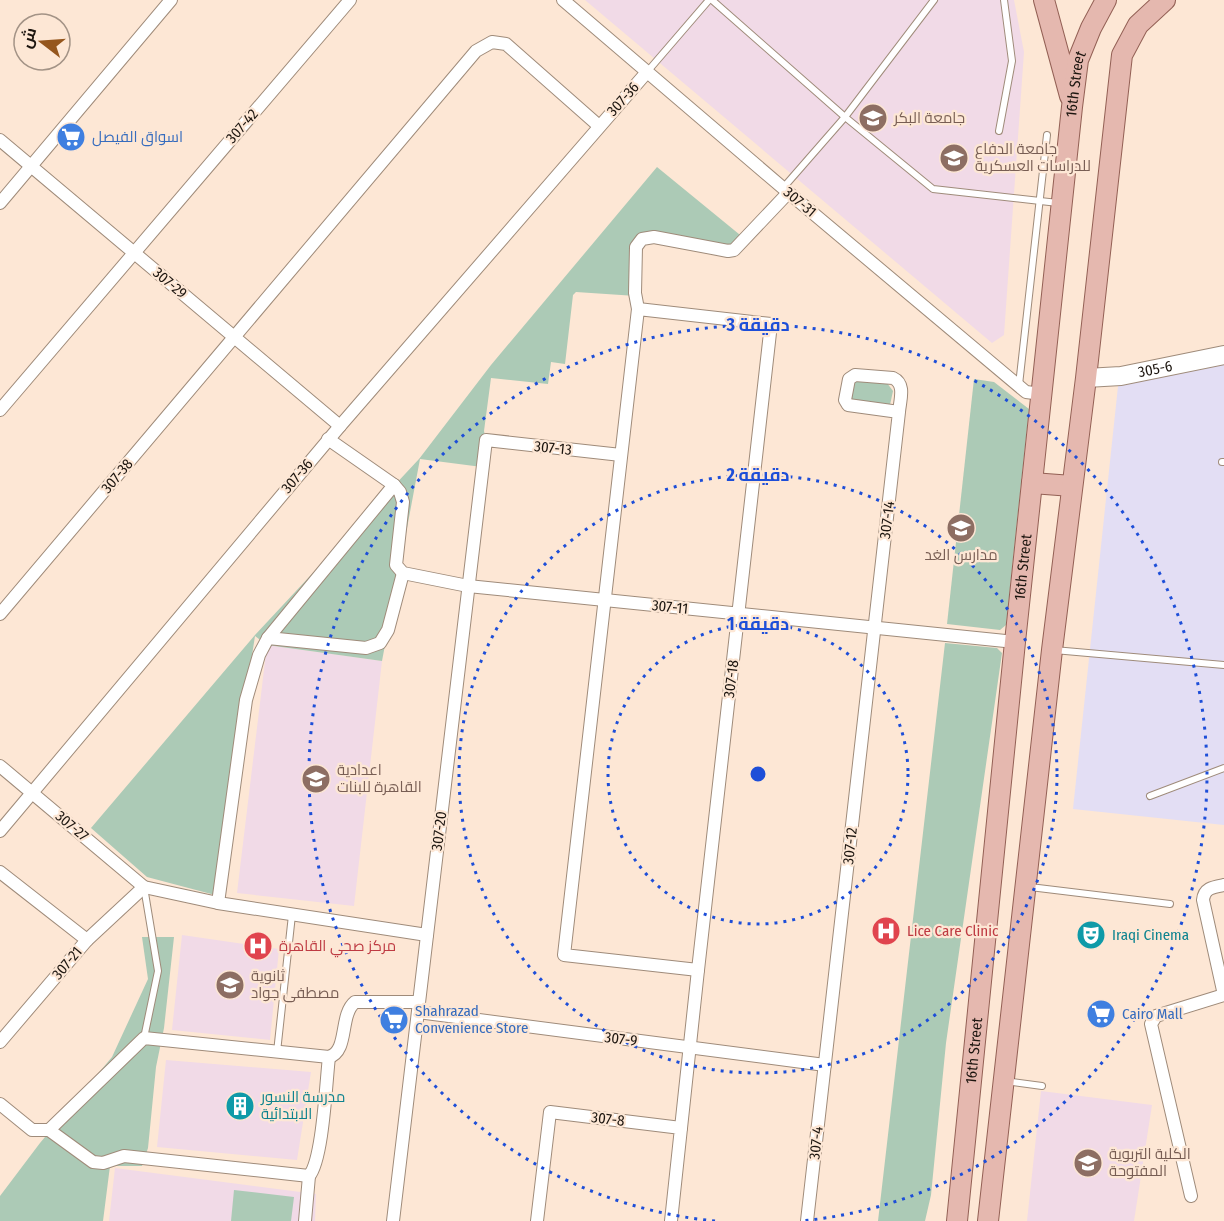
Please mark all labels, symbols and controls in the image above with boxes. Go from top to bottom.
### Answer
north arrow [12,12,72,72]
text: ش [16,25,40,50]
street label: 16th Street [1062,48,1090,118]
street label: 307-36 [603,78,643,120]
school or university icon: جامعة البكر [857,102,889,134]
street label: 307-42 [222,105,262,147]
place label: جامعة البكر [893,109,965,127]
supermarket icon: اسواق الفيصل [55,121,87,153]
place label: اسواق الفيصل [92,128,183,147]
place label: جامعة الدفاع للدراسات العسكرية [975,140,1091,175]
school or university icon: جامعة الدفاع للدراسات العسكرية [938,142,970,174]
street label: 307-31 [780,183,820,221]
street label: 307-29 [149,264,191,302]
text: 3 دقيقة [725,314,790,336]
street label: 305-6 [1137,357,1174,381]
street label: 307-13 [533,437,573,459]
street label: 307-38 [97,455,137,497]
street label: 307-36 [277,455,317,497]
text: 2 دقيقة [726,464,790,486]
street label: 307-14 [876,500,898,540]
school or university icon: مدارس الغد [945,512,977,544]
street label: 16th Street [1010,533,1035,601]
place label: مدارس الغد [924,546,998,565]
street label: 307-11 [651,596,689,618]
text: 1 دقيقة [727,613,789,635]
street label: 307-18 [720,659,742,699]
place label: اعدادية القاهرة للبنات [337,761,422,796]
school or university icon: اعدادية القاهرة للبنات [300,763,332,795]
centre of rings [748,764,768,784]
street label: 307-27 [52,807,92,845]
street label: 307-20 [428,810,450,852]
street label: 307-12 [839,826,861,866]
hospital icon: Lice Care Clinic [870,915,902,947]
theatre icon: Iraqi Cinema [1075,919,1107,951]
place label: Lice Care Clinic [907,922,999,940]
place label: Iraqi Cinema [1112,926,1189,944]
hospital icon: مركز صحي القاهرة [242,930,274,962]
place label: مركز صحي القاهرة [279,937,396,958]
street label: 307-21 [48,943,86,983]
place label: ثانوية مصطفى جواد [251,967,339,1003]
school or university icon: ثانوية مصطفى جواد [214,969,246,1001]
supermarket icon: Cairo Mall [1085,998,1117,1030]
place label: Shahrazad Convenience Store [415,1002,528,1037]
supermarket icon: Shahrazad Convenience Store [378,1004,410,1036]
place label: Cairo Mall [1122,1005,1183,1023]
street label: 16th Street [962,1017,986,1085]
street label: 307-9 [603,1028,639,1050]
place label: مدرسة النسور الابتدائية [260,1088,345,1123]
building icon: مدرسة النسور الابتدائية [224,1090,256,1122]
street label: 307-8 [590,1108,626,1130]
street label: 307-4 [805,1126,827,1160]
place label: الكلية التربوية المفتوحة [1109,1145,1191,1180]
school or university icon: الكلية التربوية المفتوحة [1072,1147,1104,1179]

